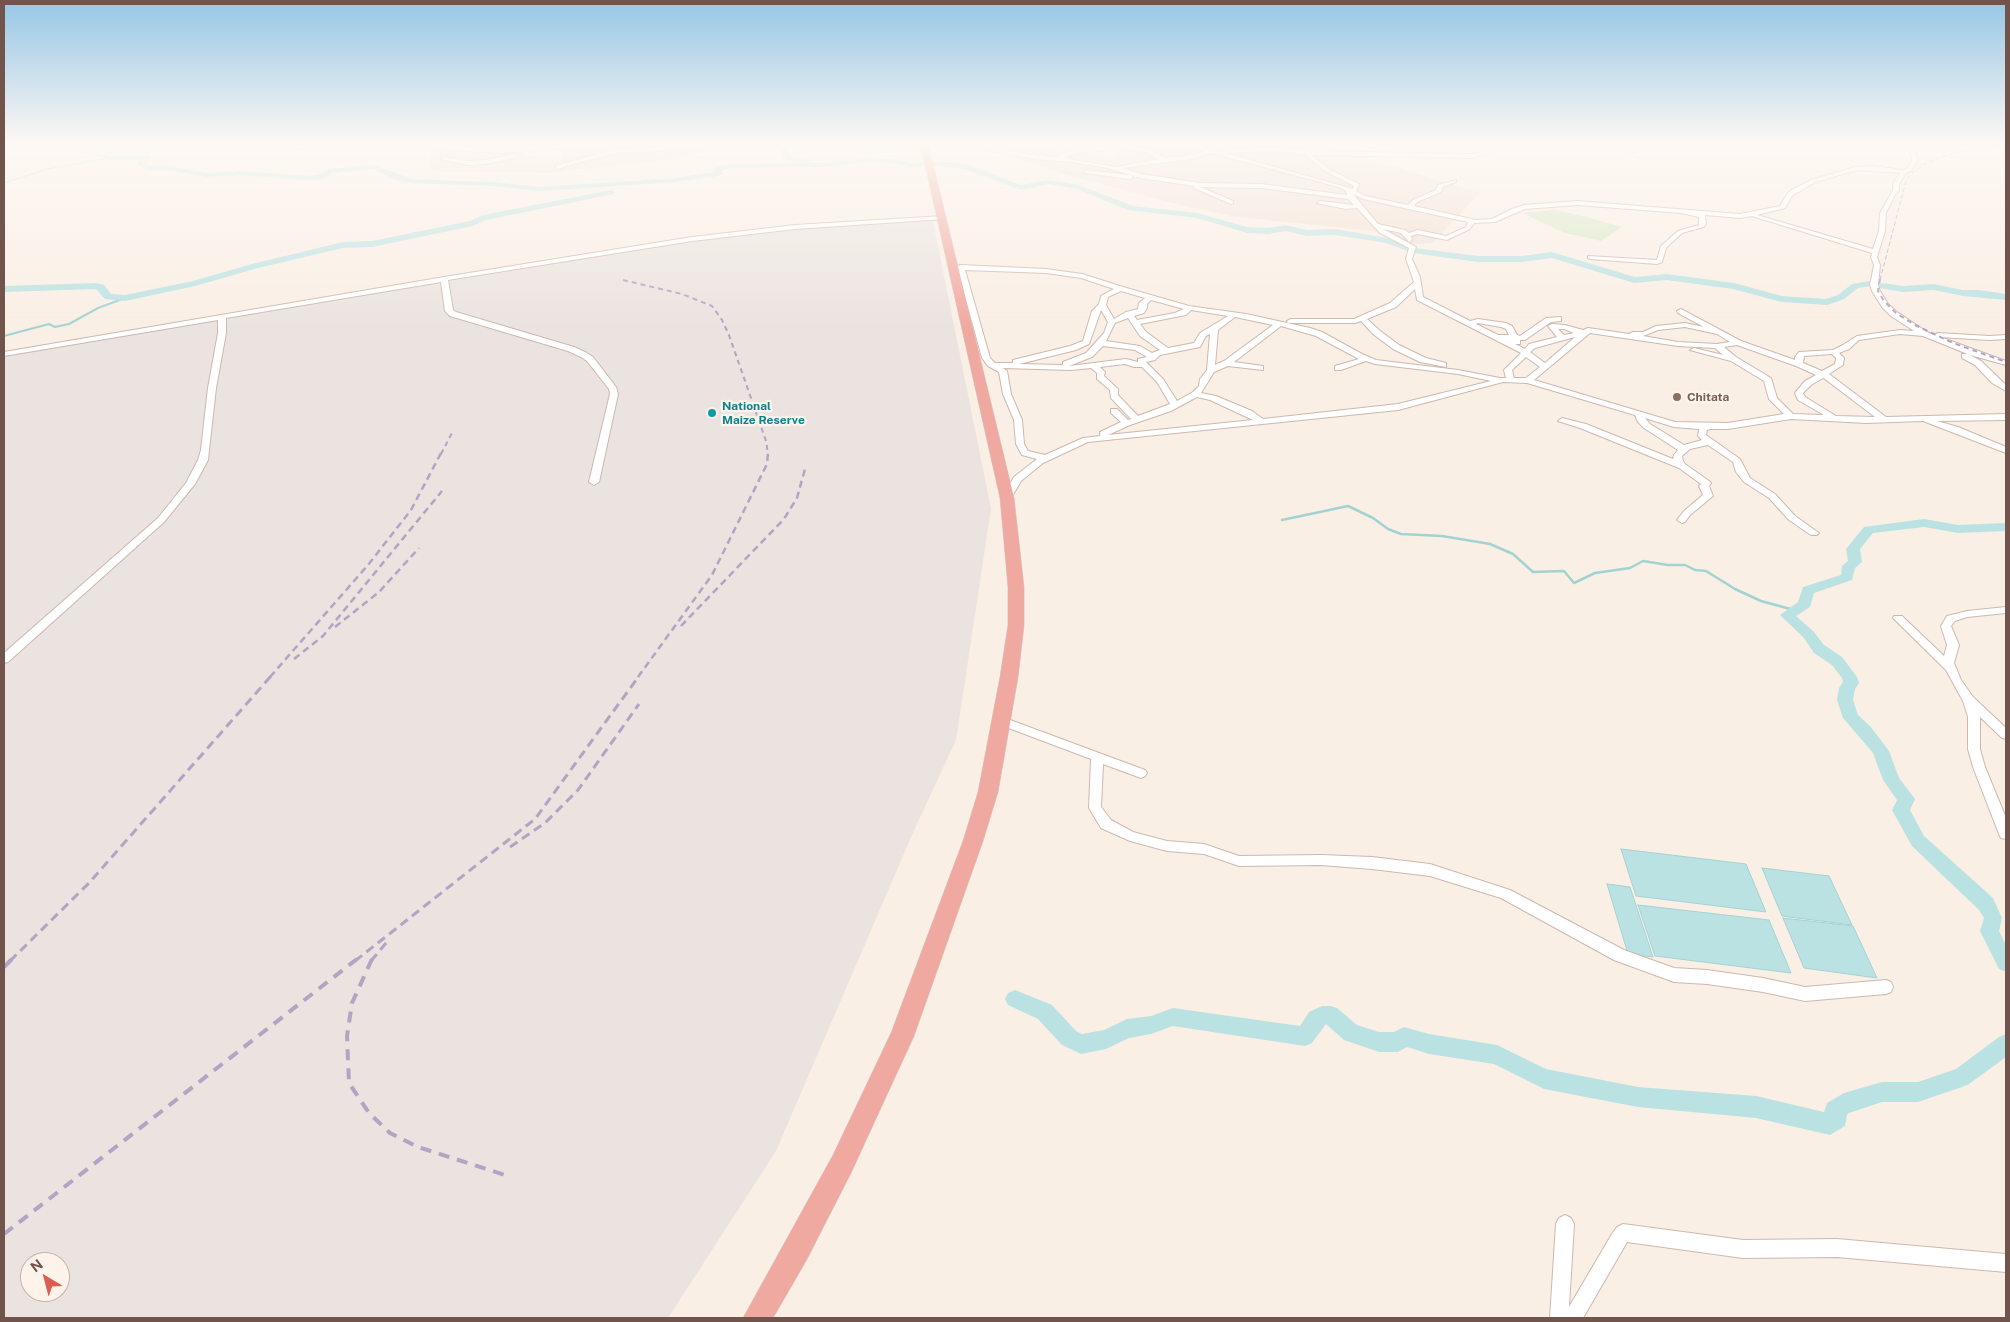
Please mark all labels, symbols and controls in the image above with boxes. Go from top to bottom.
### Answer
place label: Chitata [1687,390,1729,404]
marker: Chitata [1671,391,1683,403]
place label: National Maize Reserve [722,399,805,427]
marker: National Maize Reserve [706,407,718,419]
north arrow [20,1252,70,1302]
text: N [27,1256,46,1276]

